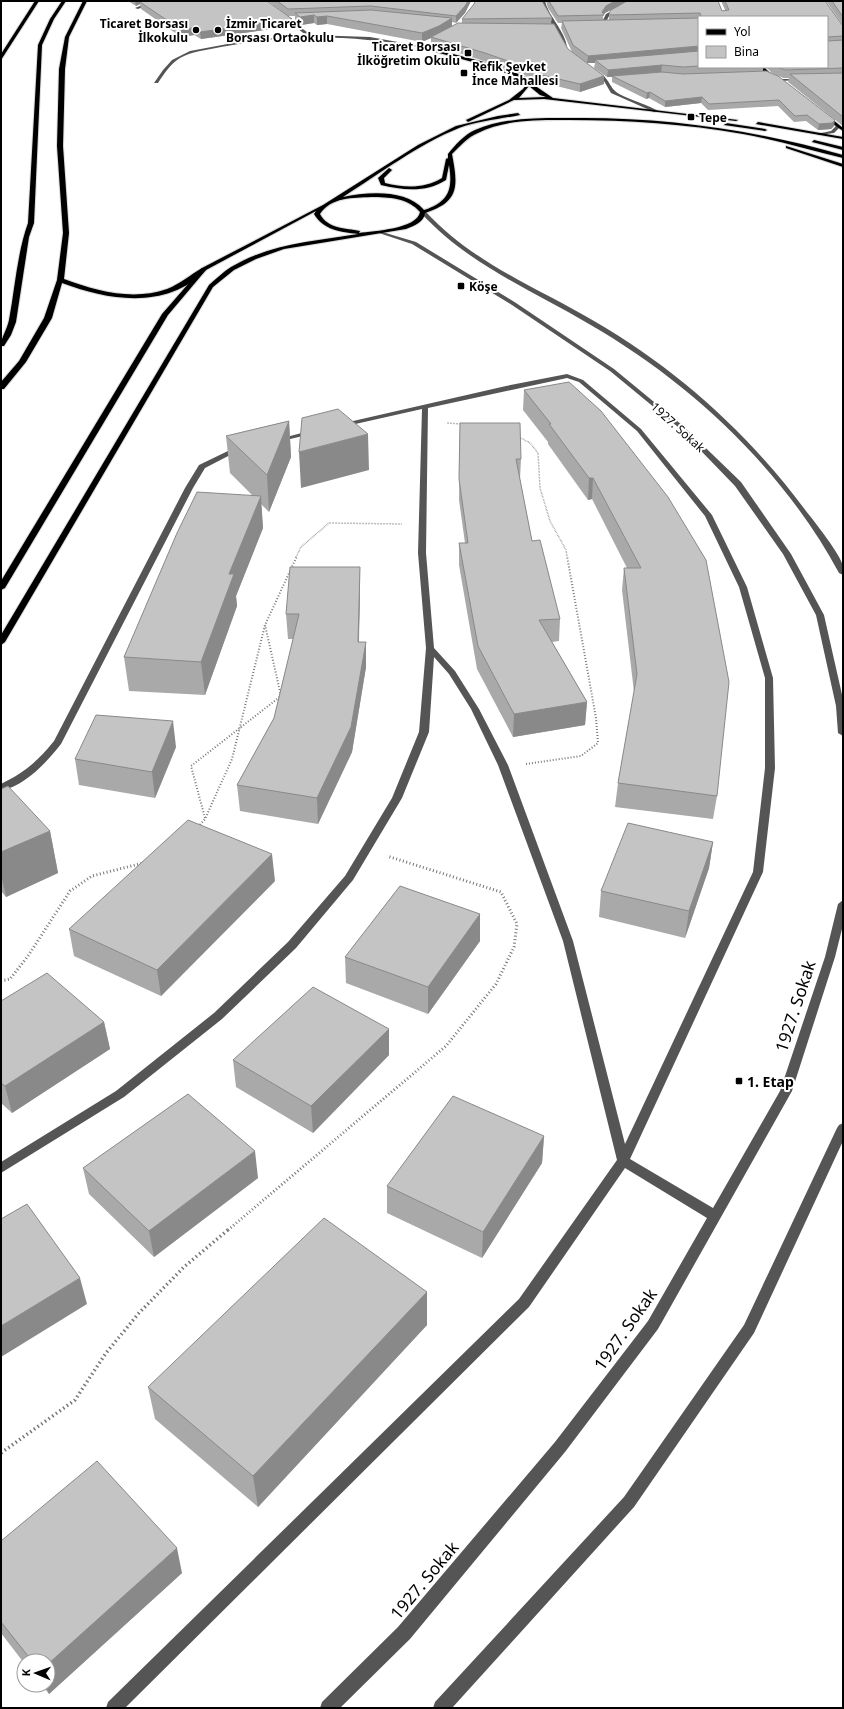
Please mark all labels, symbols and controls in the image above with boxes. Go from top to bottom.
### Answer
place label: Ticaret Borsası İlkokulu [100,15,188,46]
place label: İzmir Ticaret Borsası Ortaokulu [226,15,334,46]
legend [698,16,828,68]
text: Yol [734,23,751,40]
marker: Ticaret Borsası İlkokulu [191,25,201,35]
marker: İzmir Ticaret Borsası Ortaokulu [213,25,223,35]
place label: Ticaret Borsası İlköğretim Okulu [357,38,460,69]
text: Bina [734,43,759,60]
marker: Ticaret Borsası İlköğretim Okulu [463,48,473,58]
place label: Refik Şevket İnce Mahallesi [472,58,558,89]
marker: Refik Şevket İnce Mahallesi [459,68,469,78]
place label: Tepe [699,109,727,126]
marker: Tepe [686,112,696,122]
place label: Köşe [469,278,498,295]
marker: Köşe [456,281,466,291]
street label: 1927. Sokak [647,398,709,456]
street label: 1927. Sokak [769,957,821,1055]
place label: 1. Etap [747,1072,794,1091]
marker: 1. Etap [734,1076,744,1086]
street label: 1927. Sokak [588,1283,662,1375]
street label: 1927. Sokak [385,1536,463,1624]
north arrow [16,1653,56,1693]
text: K [18,1668,33,1677]

